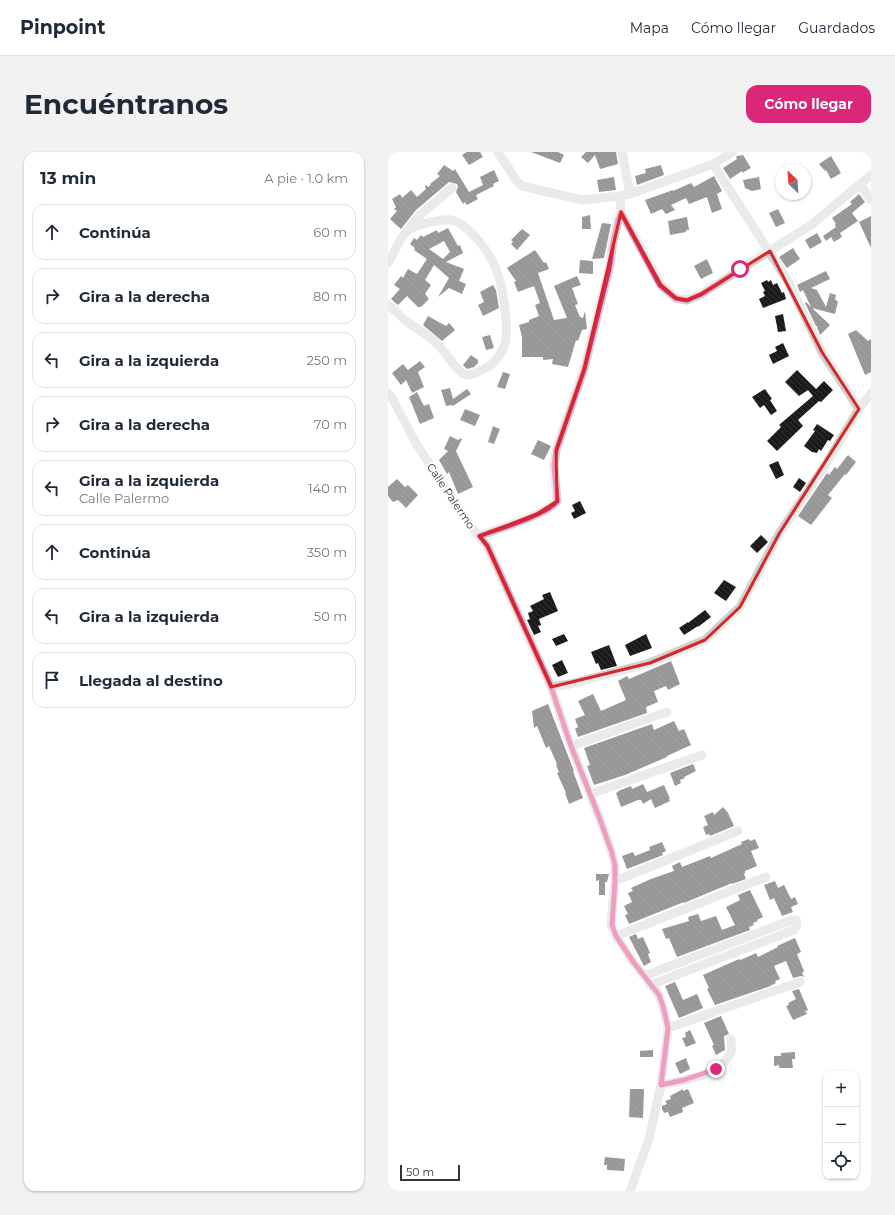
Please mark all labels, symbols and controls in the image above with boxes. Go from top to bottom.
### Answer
text: Pinpoint [20,16,105,39]
text: Mapa [630,19,669,37]
text: Cómo llegar [691,19,776,37]
text: Guardados [798,19,875,37]
button: Cómo llegar [746,85,871,123]
text: Encuéntranos [24,87,228,121]
north arrow [775,164,811,200]
text: 13 min [40,168,96,188]
text: A pie · 1.0 km [264,170,348,186]
icon: ahead [41,221,63,243]
text: Continúa [79,223,151,242]
text: 60 m [313,224,347,240]
route start [731,260,749,278]
icon: right [41,285,63,307]
text: Gira a la derecha [79,287,210,306]
text: 80 m [313,288,347,304]
icon: left [41,349,63,371]
text: Gira a la izquierda [79,351,219,370]
text: 250 m [306,352,347,368]
icon: right [41,413,63,435]
text: Gira a la derecha [79,415,210,434]
text: 70 m [314,416,347,432]
street label: Calle Palermo [424,460,478,532]
text: Gira a la izquierda [79,471,219,490]
icon: left [41,477,63,499]
text: 140 m [308,480,347,496]
text: Calle Palermo [79,490,169,506]
icon: ahead [41,541,63,563]
text: Continúa [79,543,151,562]
text: 350 m [307,544,347,560]
icon: left [41,605,63,627]
text: Gira a la izquierda [79,607,219,626]
text: 50 m [314,608,347,624]
icon: arrive [41,669,63,691]
text: Llegada al destino [79,671,223,690]
route end [707,1060,725,1078]
map controls [823,1071,859,1179]
button: + [823,1071,859,1107]
button: − [823,1107,859,1143]
button: locate [823,1143,859,1179]
scale bar [400,1163,460,1182]
text: 50 m [406,1165,434,1179]

